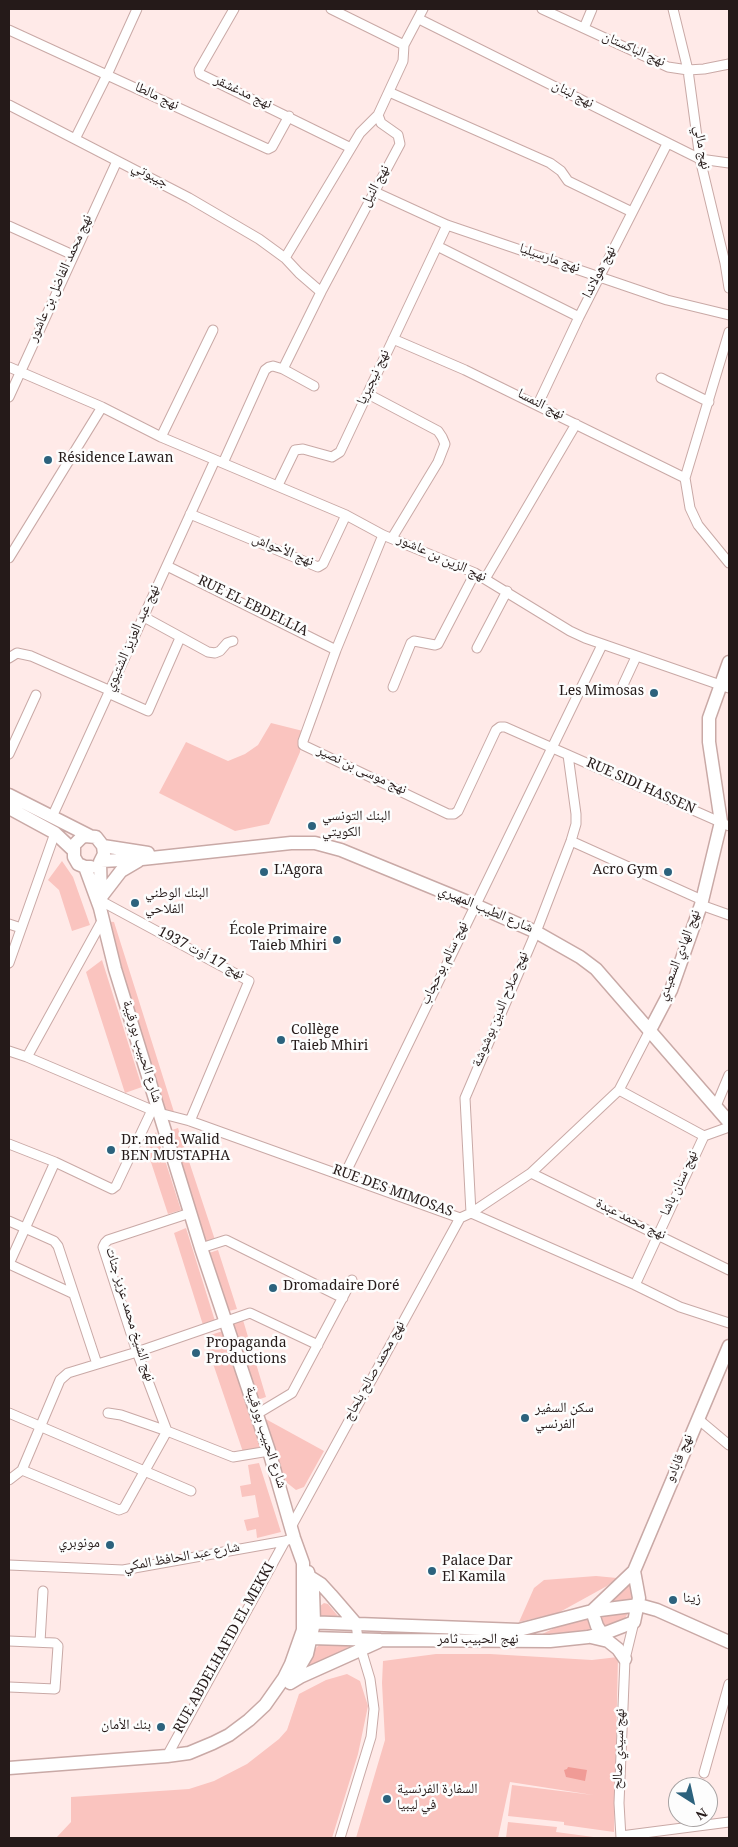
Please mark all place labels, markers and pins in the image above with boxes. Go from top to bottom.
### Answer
place label: Résidence Lawan [58,452,174,468]
marker: Résidence Lawan [42,454,54,466]
place label: Les Mimosas [559,685,644,701]
marker: Les Mimosas [648,687,660,699]
place label: البنك التونسي الكويتي [322,810,391,842]
marker: البنك التونسي الكويتي [306,820,318,832]
place label: L'Agora [274,864,323,880]
place label: Acro Gym [593,864,658,880]
marker: L'Agora [258,866,270,878]
marker: Acro Gym [662,866,674,878]
place label: البنك الوطني الفلاحي [145,887,209,920]
marker: البنك الوطني الفلاحي [129,897,141,909]
place label: École Primaire Taieb Mhiri [229,924,327,956]
marker: École Primaire Taieb Mhiri [331,934,343,946]
place label: Collège Taieb Mhiri [291,1024,368,1056]
marker: Collège Taieb Mhiri [275,1034,287,1046]
place label: Dr. med. Walid BEN MUSTAPHA [121,1134,230,1166]
marker: Dr. med. Walid BEN MUSTAPHA [105,1144,117,1156]
place label: Dromadaire Doré [283,1280,399,1296]
marker: Dromadaire Doré [267,1282,279,1294]
place label: Propaganda Productions [206,1337,287,1370]
marker: Propaganda Productions [190,1347,202,1359]
place label: سكن السفير الفرنسي [535,1402,594,1434]
marker: سكن السفير الفرنسي [519,1412,531,1424]
place label: مونوبري [59,1537,100,1553]
marker: مونوبري [104,1539,116,1551]
place label: Palace Dar El Kamila [442,1555,513,1588]
marker: Palace Dar El Kamila [426,1565,438,1577]
place label: زينا [683,1592,701,1608]
marker: زينا [667,1594,679,1606]
place label: بنك الأمان [101,1719,151,1735]
marker: بنك الأمان [155,1721,167,1733]
place label: السفارة الفرنسية في ليبيا [397,1783,478,1815]
marker: السفارة الفرنسية في ليبيا [381,1793,393,1805]

